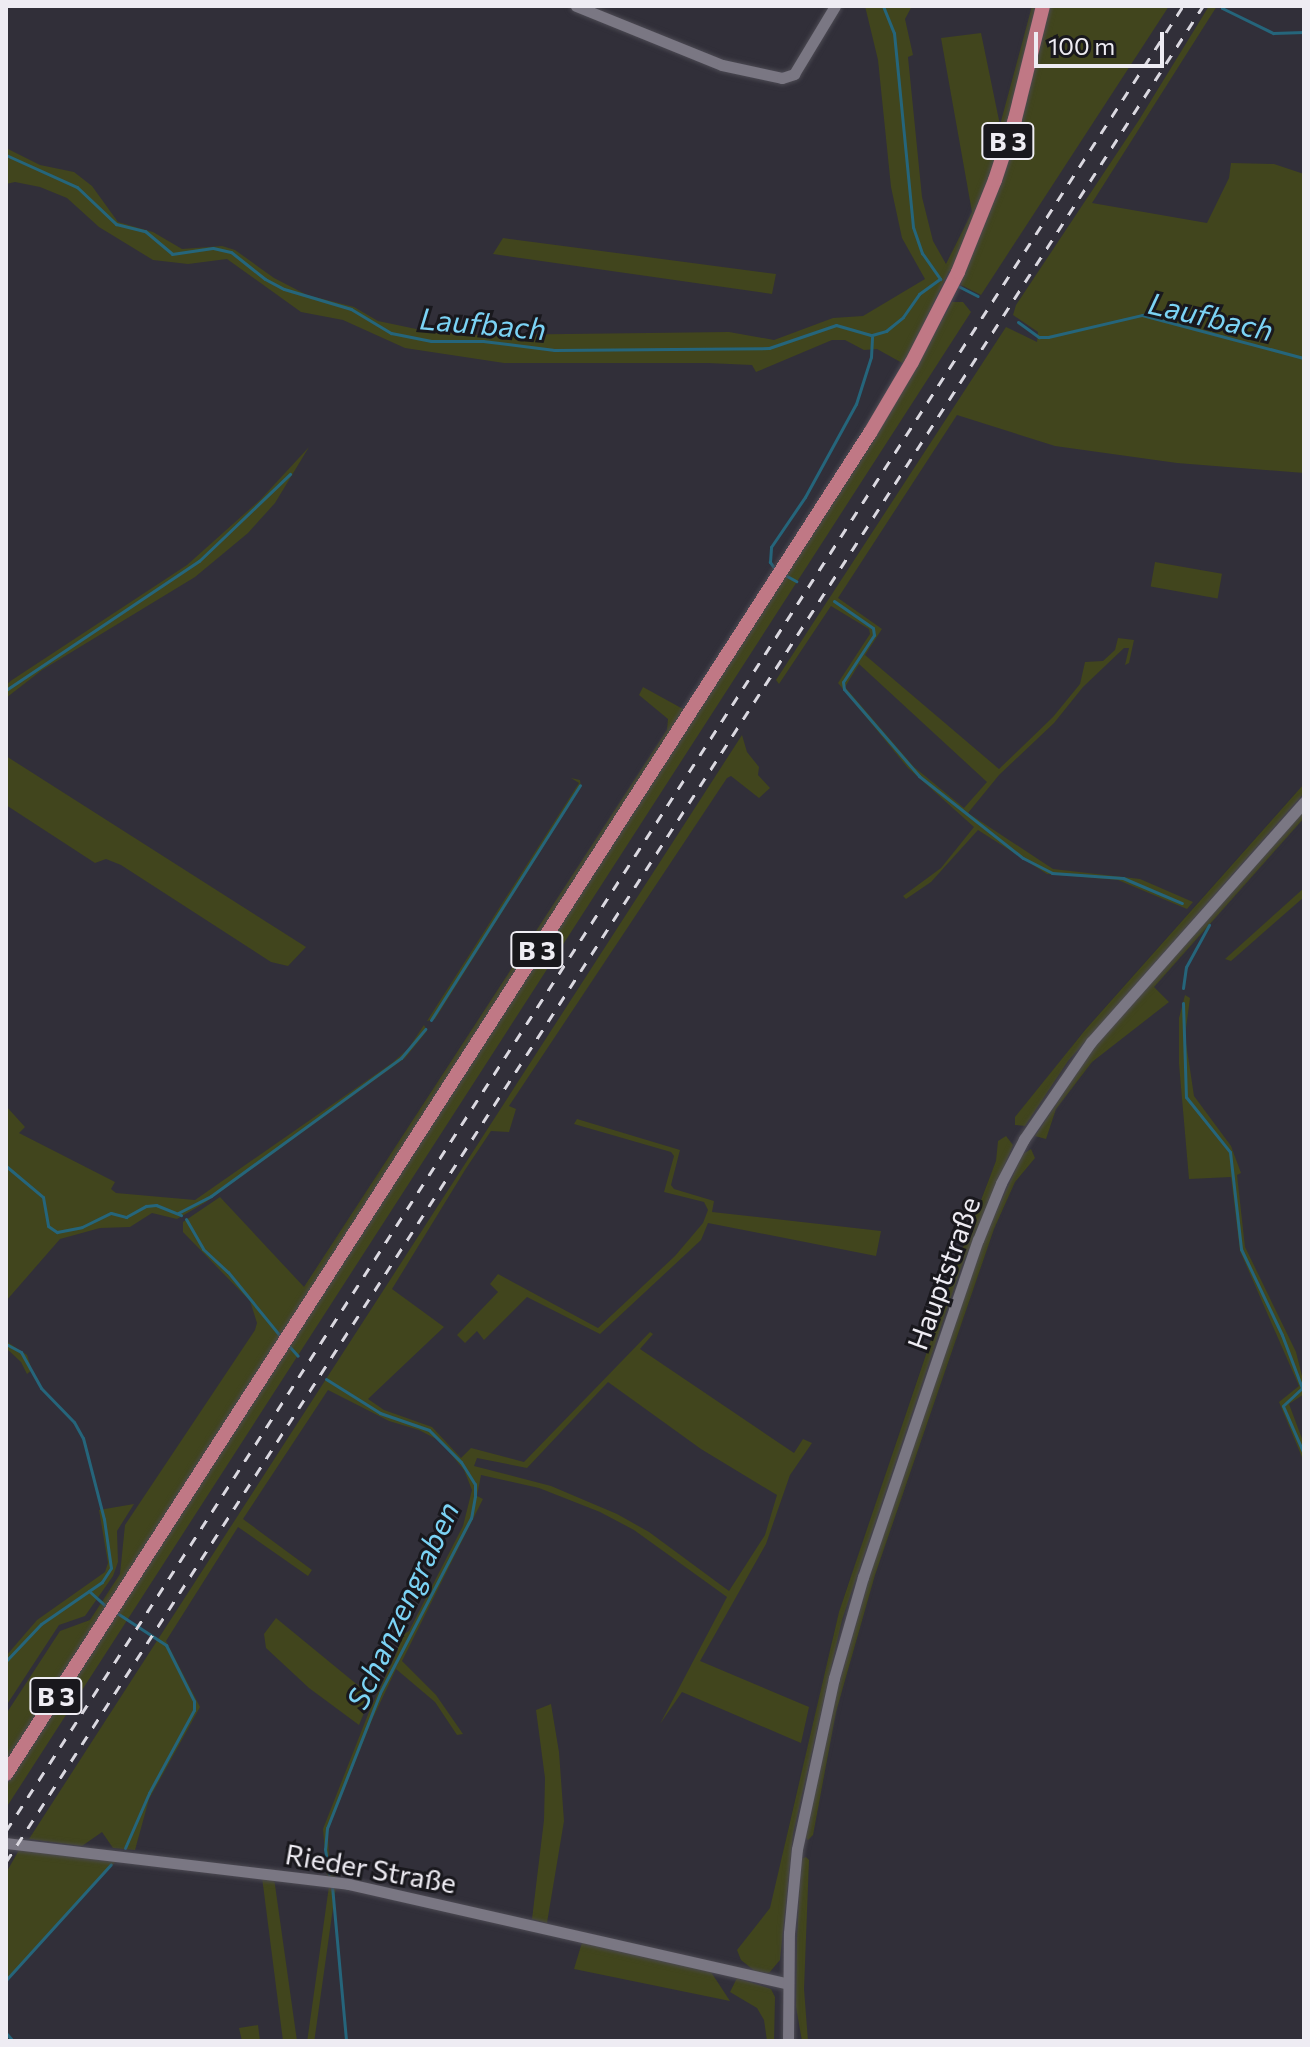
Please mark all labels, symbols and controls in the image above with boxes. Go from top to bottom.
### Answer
scale bar [1038,16,1168,66]
text: 100 m [1048,31,1115,60]
road number: B 3 [980,119,1036,163]
water label: Laufbach [1145,284,1277,348]
water label: Laufbach [418,300,548,346]
road number: B 3 [509,928,565,972]
street label: Hauptstraße [900,1192,986,1354]
water label: Schanzengraben [338,1496,466,1714]
road number: B 3 [28,1674,84,1718]
street label: Rieder Straße [283,1836,459,1900]

